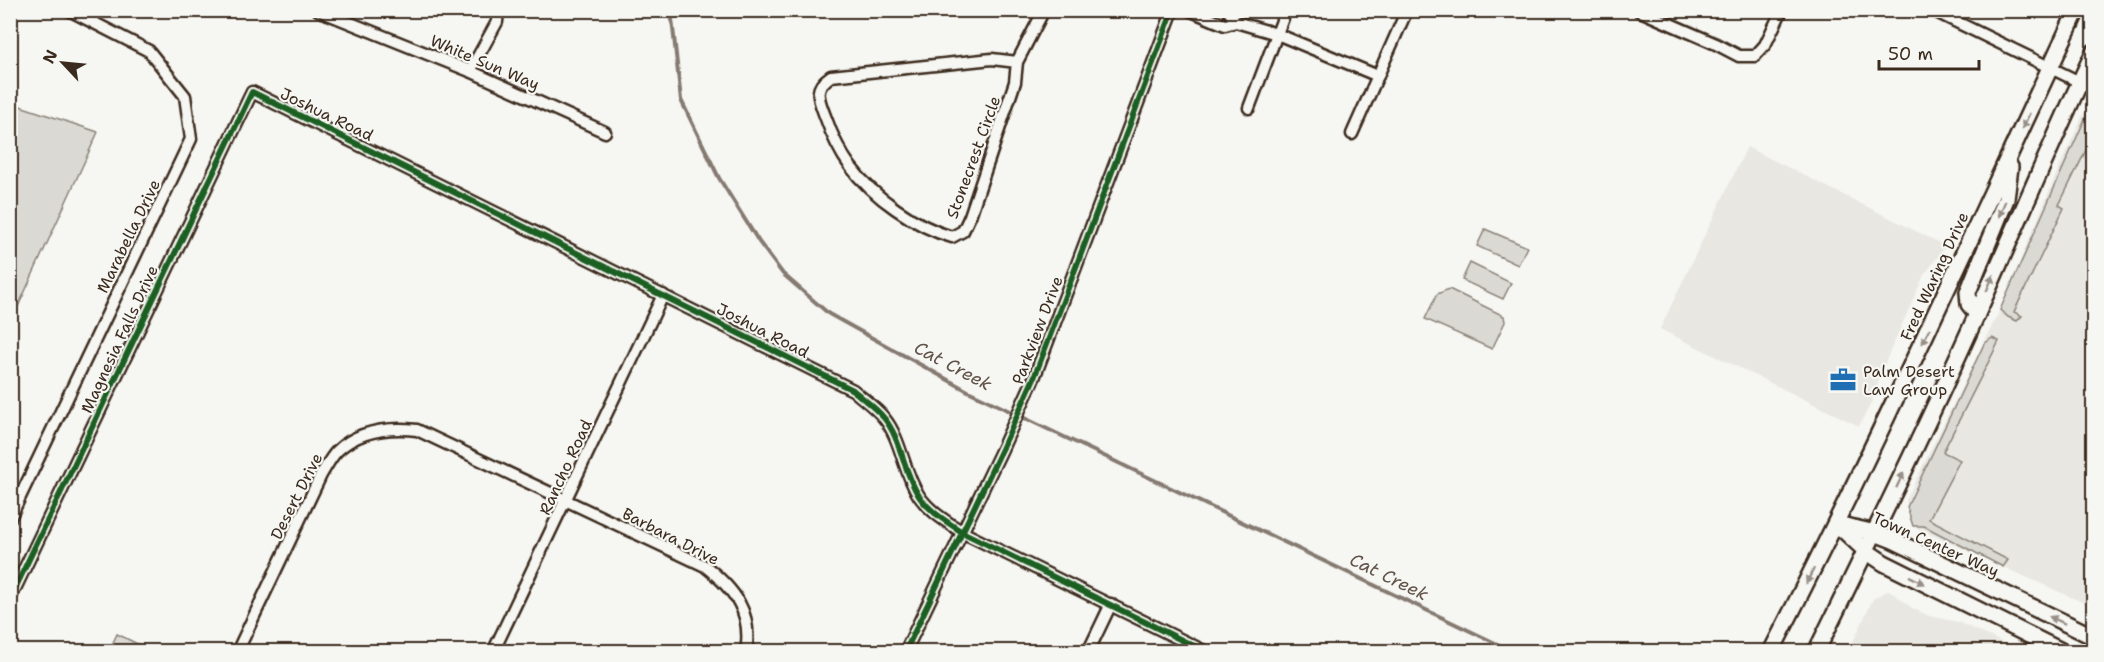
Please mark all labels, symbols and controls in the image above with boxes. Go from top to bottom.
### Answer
street label: White Sun Way [427,30,543,95]
north arrow [33,33,93,93]
scale bar [1879,33,1980,71]
text: 50 m [1888,42,1933,66]
text: N [38,46,62,67]
street label: Joshua Road [277,83,377,146]
street label: Stonecrest Circle [942,93,1005,221]
one-way arrow [2021,113,2030,130]
street label: Marabella Drive [92,176,165,297]
one-way arrow [1997,201,2007,219]
street label: Fred Waring Drive [1895,209,1973,344]
street label: Magnesia Falls Drive [76,262,163,417]
street label: Parkview Drive [1007,273,1068,387]
one-way arrow [1985,274,1995,292]
street label: Joshua Road [713,298,813,363]
one-way arrow [1921,328,1930,345]
water label: Cat Creek [910,336,997,397]
place label: Palm Desert Law Group [1863,361,1955,400]
office icon: Palm Desert Law Group [1828,365,1858,395]
street label: Rancho Road [534,416,597,518]
street label: Desert Drive [266,449,327,543]
one-way arrow [1895,471,1904,488]
street label: Barbara Drive [619,503,723,570]
street label: Town Center Way [1869,507,2002,582]
water label: Cat Creek [1346,548,1433,607]
one-way arrow [1805,567,1815,584]
one-way arrow [1908,574,1926,584]
one-way arrow [2049,615,2066,624]

